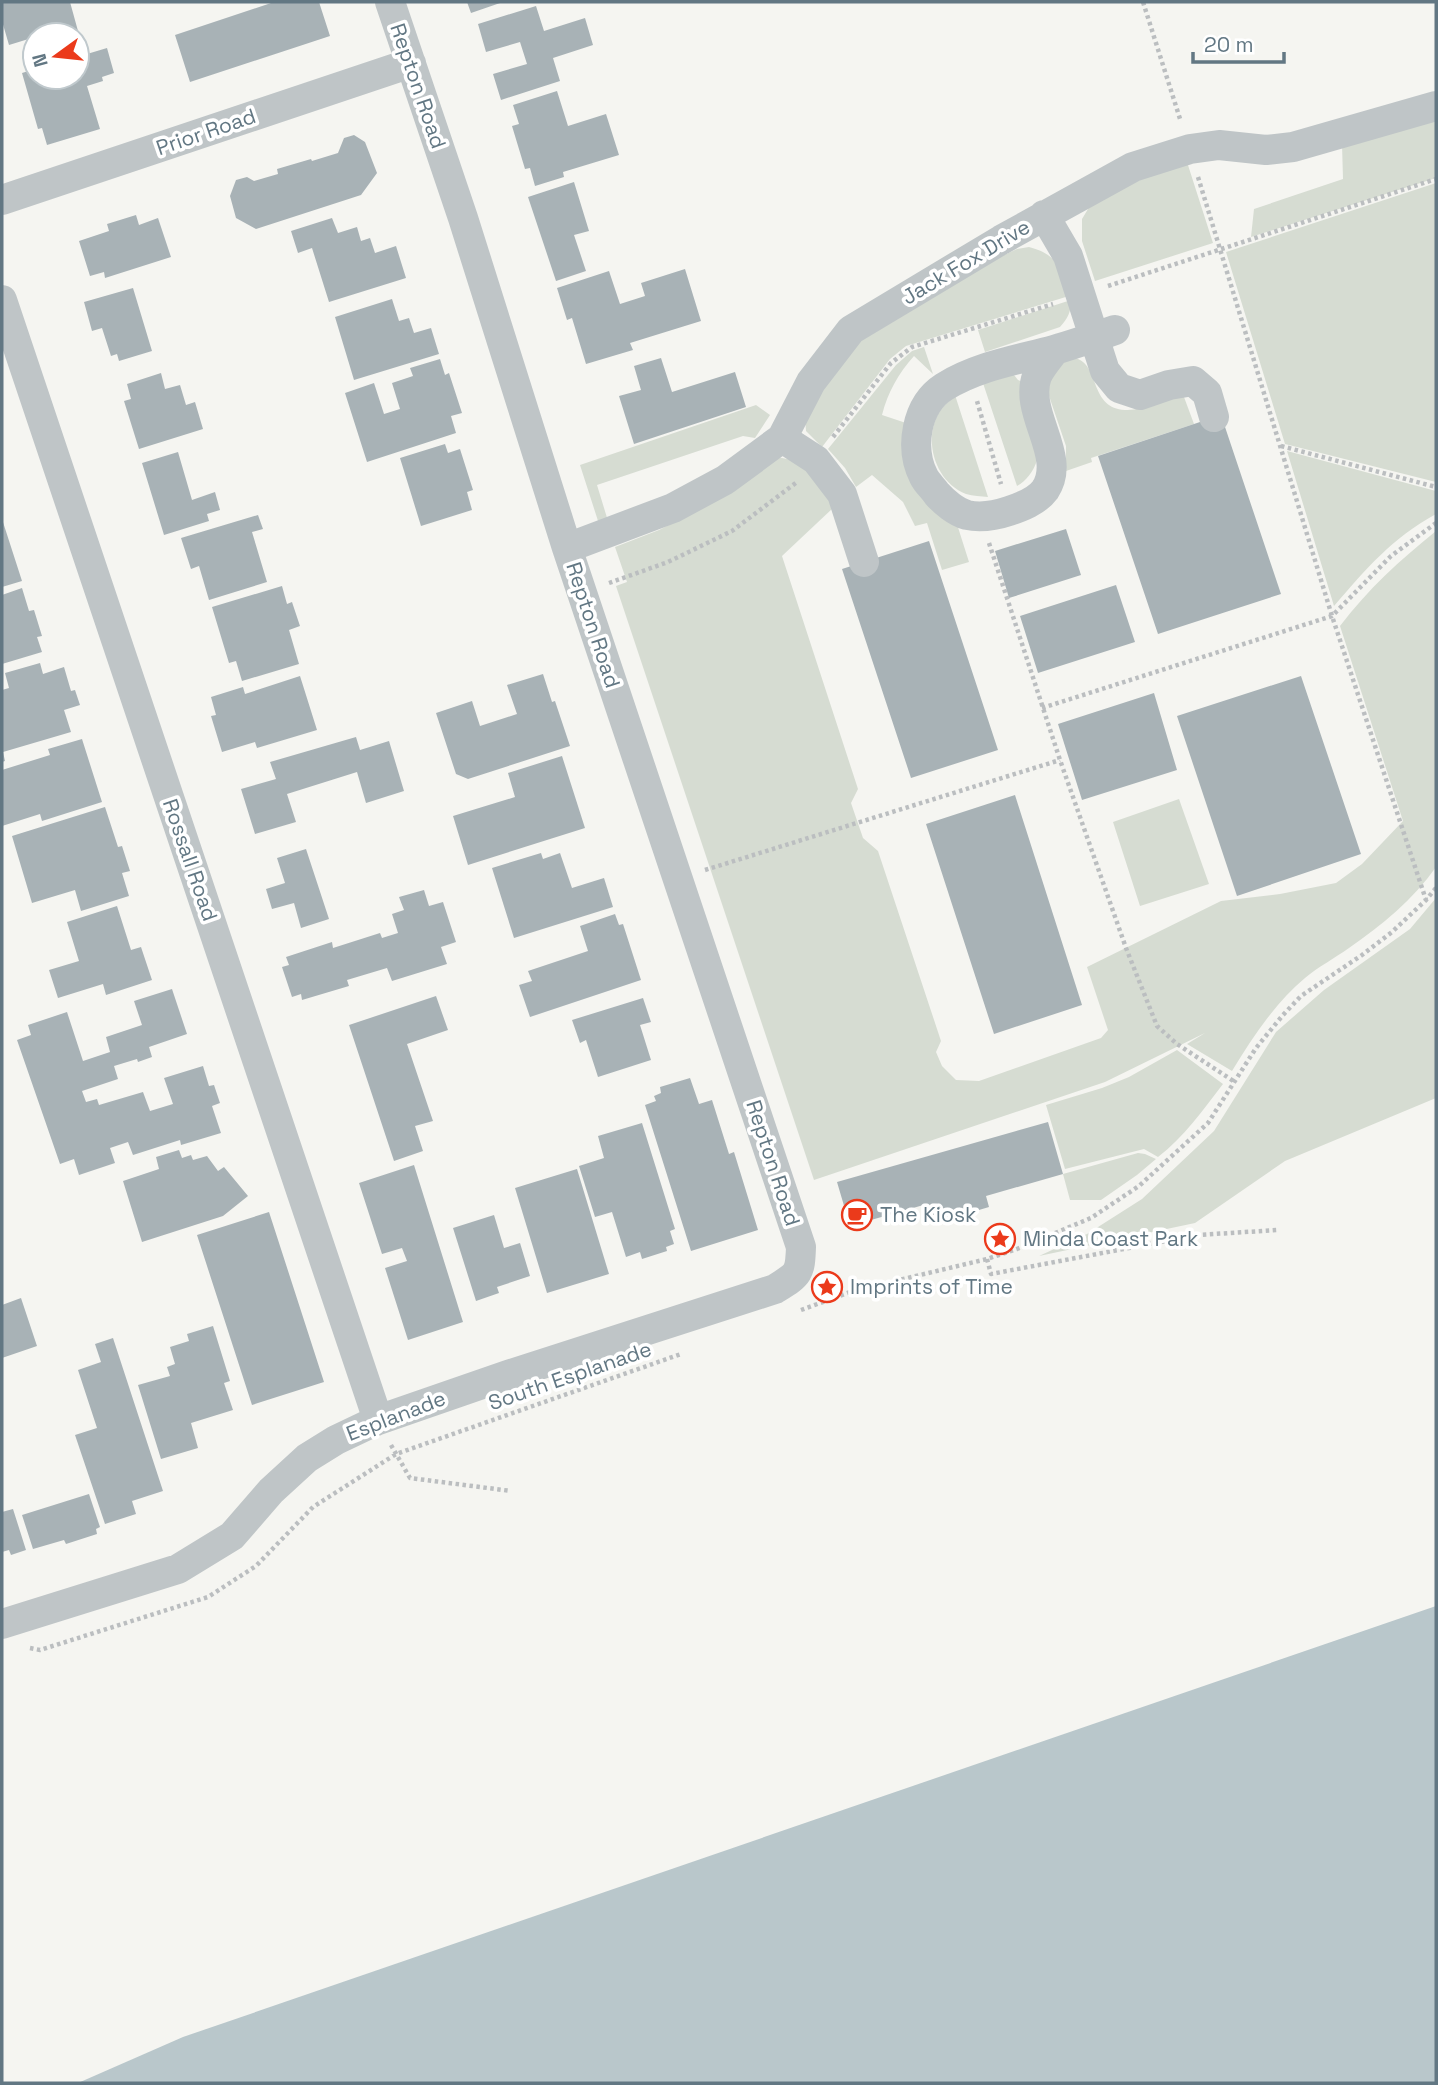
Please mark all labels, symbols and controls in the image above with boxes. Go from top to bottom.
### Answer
street label: Repton Road [384,20,453,152]
north arrow [21,21,91,91]
scale bar [1193,21,1284,65]
text: 20 m [1204,31,1254,58]
text: N [26,51,54,70]
street label: Prior Road [152,102,259,161]
street label: Jack Fox Drive [897,213,1035,310]
street label: Repton Road [560,558,627,691]
street label: Rossall Road [157,795,224,925]
street label: Repton Road [740,1096,807,1229]
cafe icon: The Kiosk [840,1198,874,1232]
place label: The Kiosk [880,1201,976,1228]
place icon: Minda Coast Park [983,1222,1017,1256]
place label: Minda Coast Park [1023,1225,1198,1252]
place icon: Imprints of Time [810,1270,844,1304]
place label: Imprints of Time [850,1273,1013,1300]
street label: South Esplanade [485,1335,655,1416]
street label: Esplanade [342,1384,449,1447]

